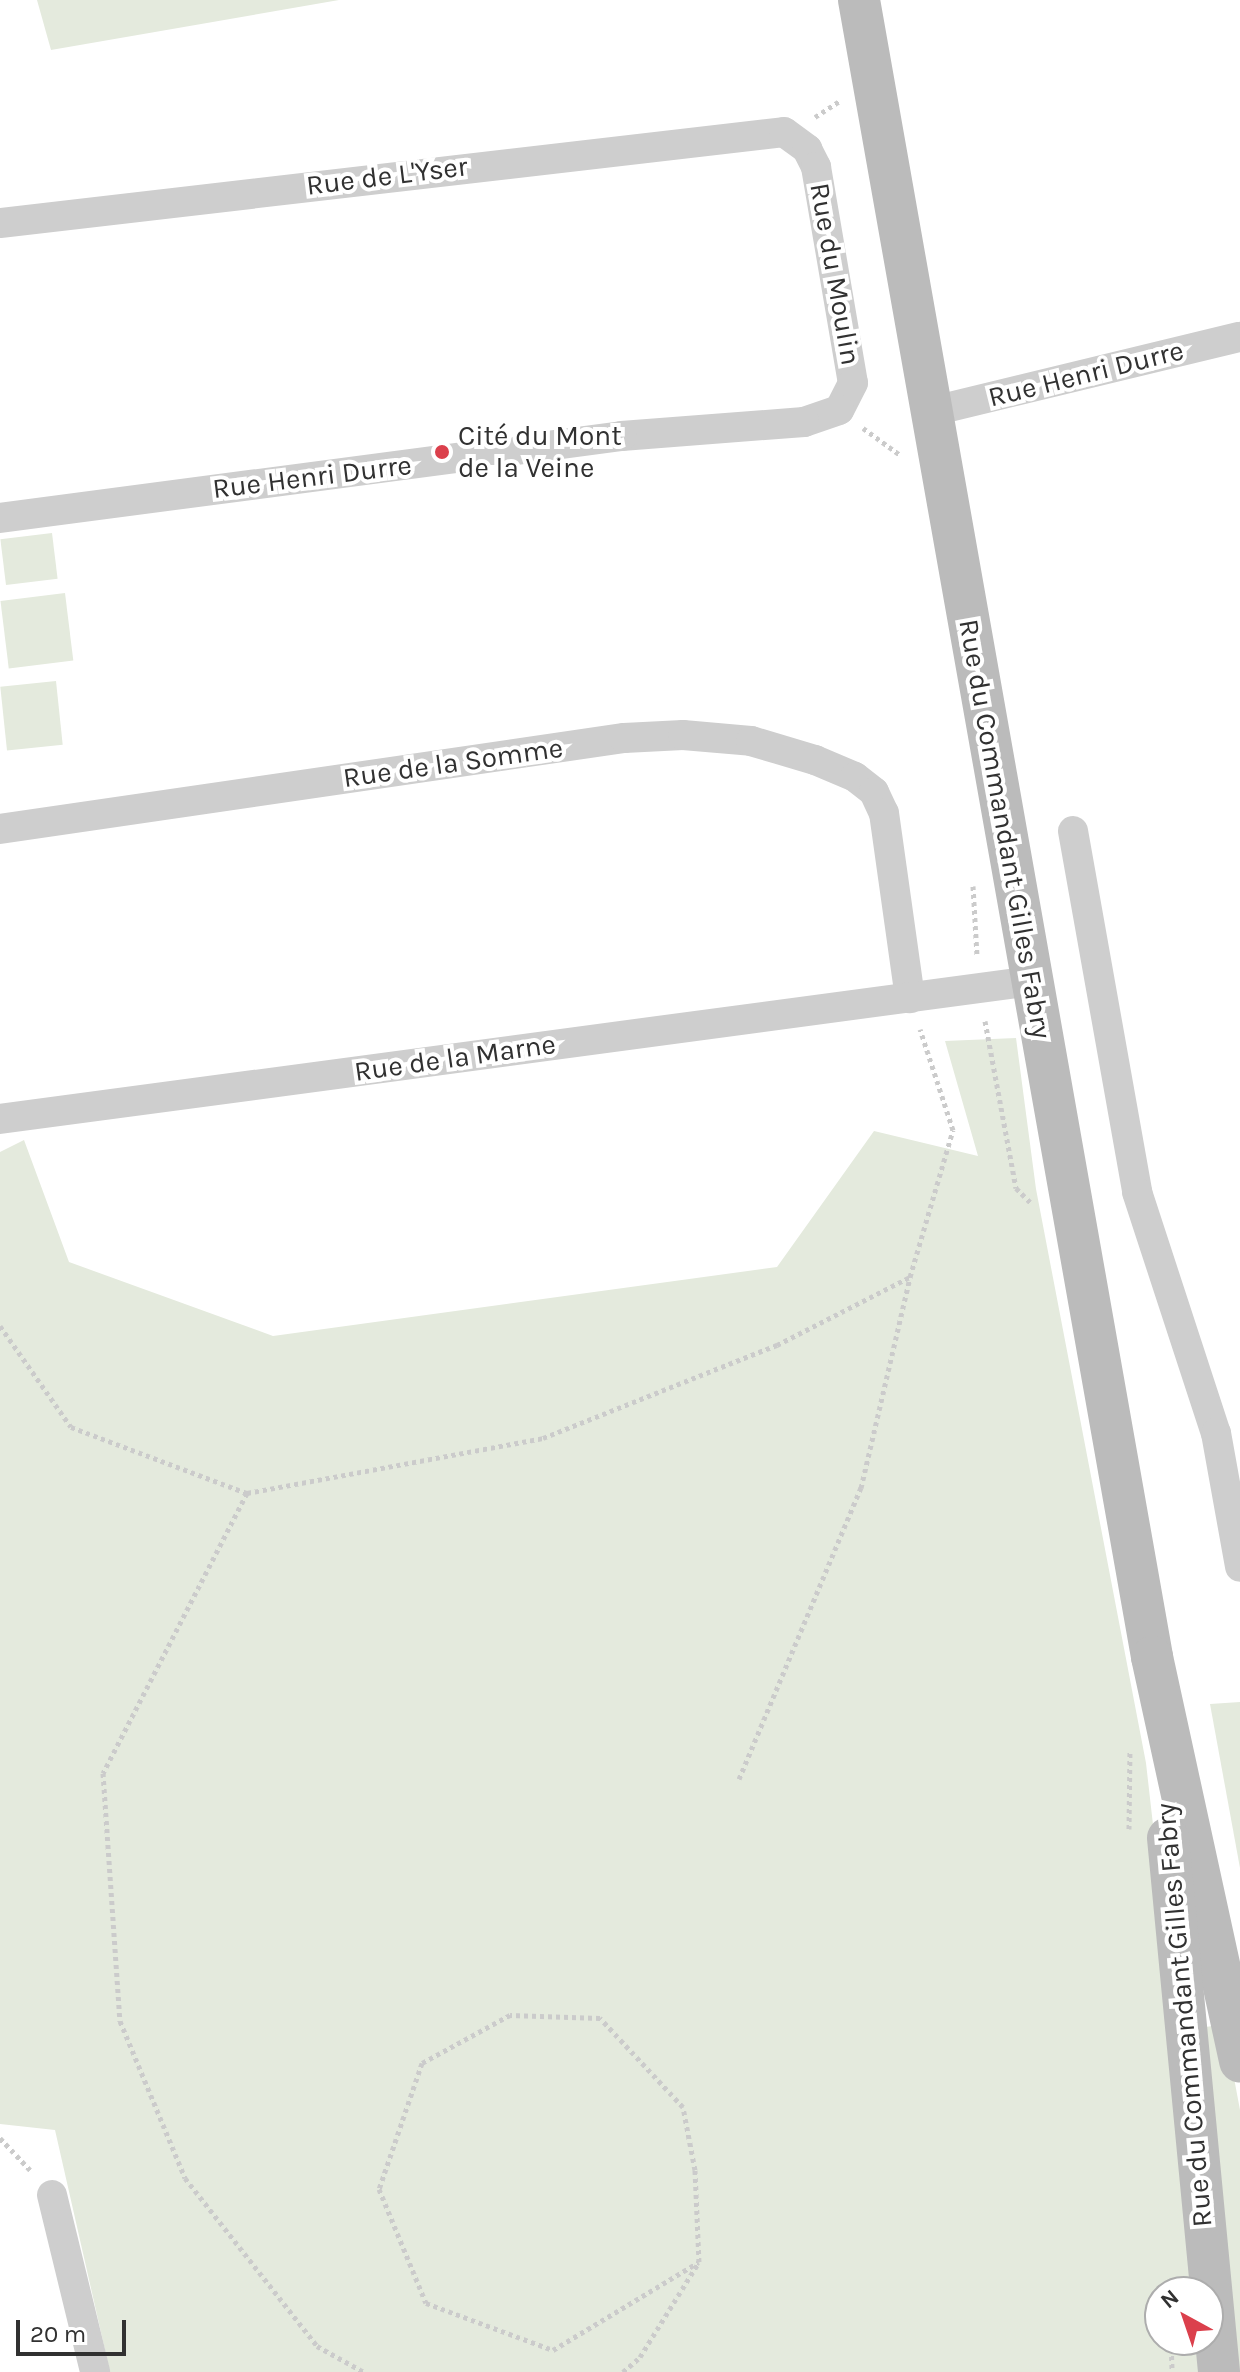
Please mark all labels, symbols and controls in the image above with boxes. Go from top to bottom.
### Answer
street label: Rue de L'Yser [304,149,470,203]
street label: Rue du Moulin [802,180,868,368]
street label: Rue Henri Durre [985,333,1187,415]
place label: Cité du Mont de la Veine [458,419,622,485]
marker: Cité du Mont de la Veine [433,443,451,461]
street label: Rue Henri Durre [211,448,413,506]
street label: Rue du Commandant Gilles Fabry [952,617,1058,1041]
street label: Rue de la Somme [341,731,565,795]
street label: Rue de la Marne [352,1027,558,1089]
street label: Rue du Commandant Gilles Fabry [1149,1802,1219,2228]
north arrow [1144,2276,1224,2356]
text: N [1155,2284,1184,2314]
scale bar [20,2304,130,2354]
text: 20 m [30,2320,86,2348]

